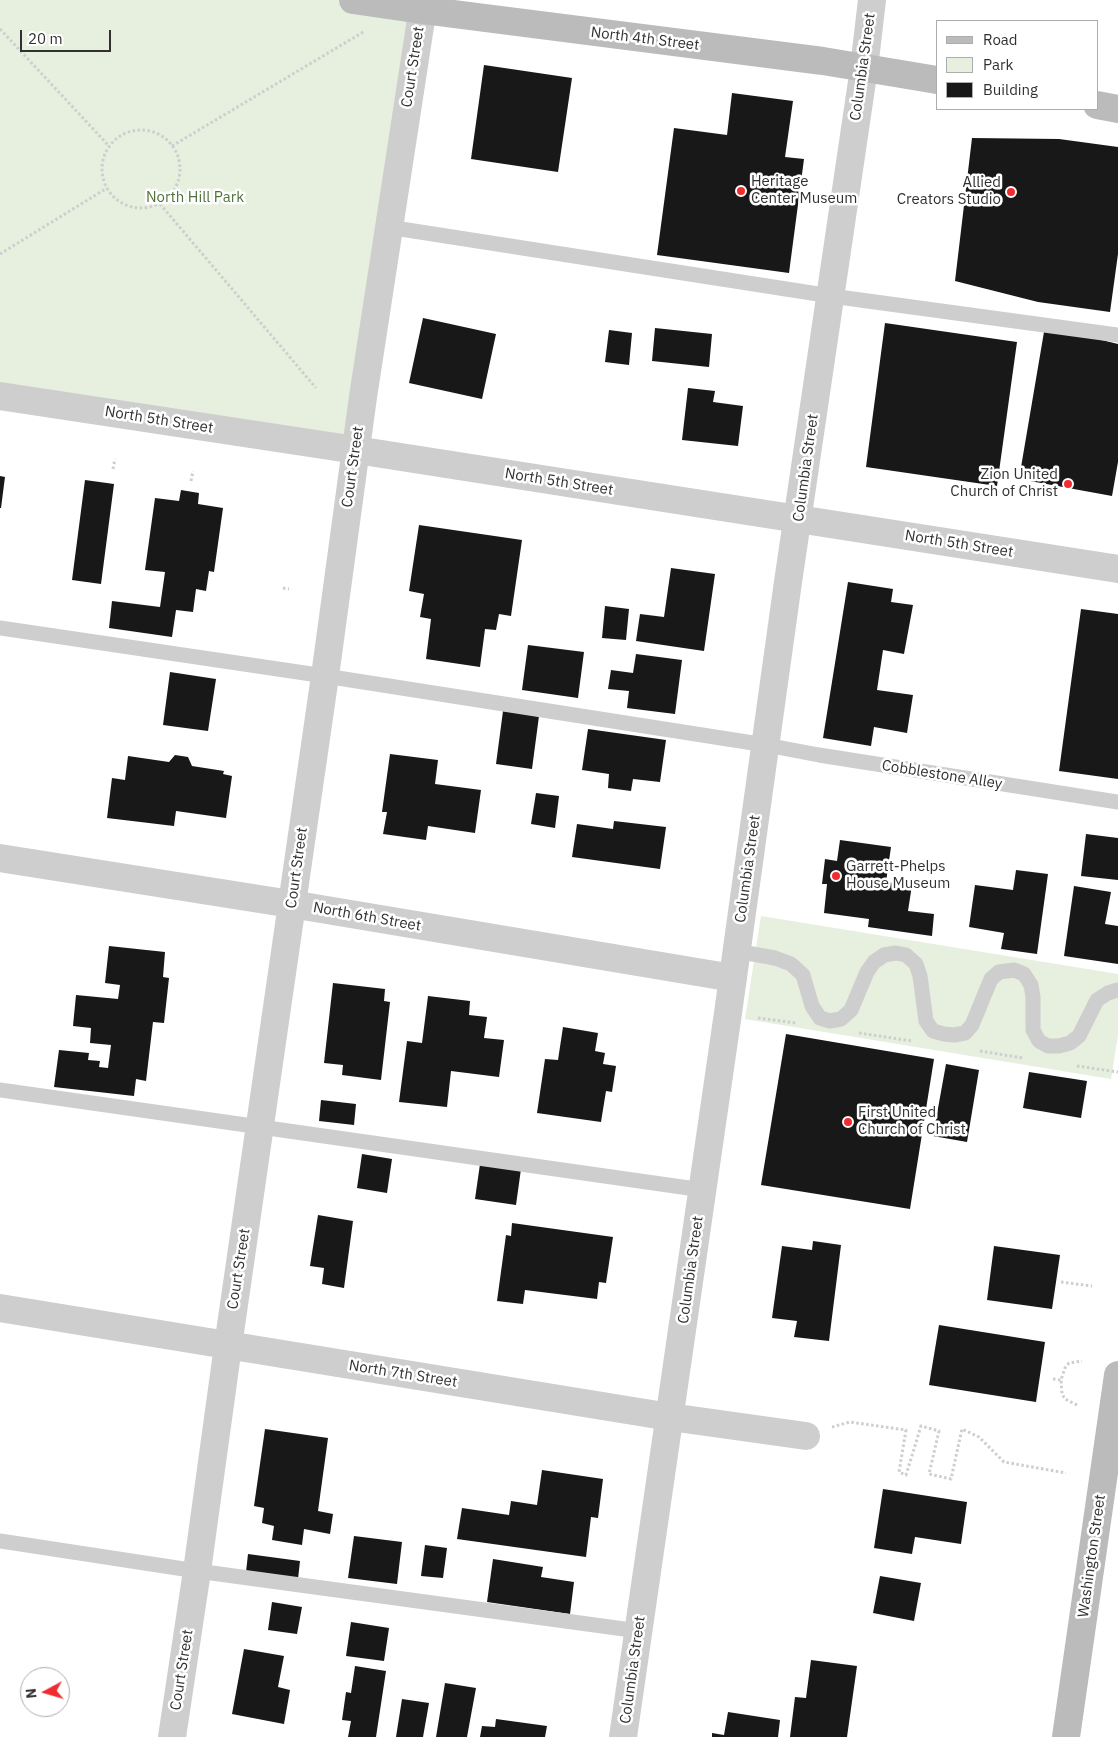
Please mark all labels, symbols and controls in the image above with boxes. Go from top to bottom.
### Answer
street label: Columbia Street [847,12,879,122]
scale bar [22,20,114,52]
legend [936,20,1098,110]
street label: North 4th Street [590,23,700,55]
street label: Court Street [398,25,428,109]
text: 20 m [28,29,63,48]
text: Road [983,30,1018,49]
text: Park [983,55,1013,74]
text: Building [983,80,1038,99]
place label: Heritage Center Museum [751,173,857,208]
place label: Allied Creators Studio [897,174,1001,209]
marker: Heritage Center Museum [735,185,747,197]
marker: Allied Creators Studio [1005,186,1017,198]
park label: North Hill Park [146,189,244,207]
street label: North 5th Street [104,403,214,437]
street label: Columbia Street [790,413,822,523]
street label: Court Street [338,425,368,509]
street label: North 5th Street [504,465,614,499]
place label: Zion United Church of Christ [950,466,1058,501]
marker: Zion United Church of Christ [1062,478,1074,490]
street label: North 5th Street [904,527,1014,561]
street label: Cobblestone Alley [880,757,1004,793]
street label: Columbia Street [732,814,764,924]
street label: Court Street [282,826,312,910]
place label: Garrett-Phelps House Museum [846,858,950,893]
marker: Garrett-Phelps House Museum [830,870,842,882]
street label: North 6th Street [312,899,422,935]
place label: First United Church of Christ [858,1104,966,1139]
marker: First United Church of Christ [842,1116,854,1128]
street label: Columbia Street [675,1215,707,1325]
street label: Court Street [224,1227,254,1311]
street label: North 7th Street [348,1357,458,1391]
street label: Washington Street [1074,1493,1110,1619]
street label: Columbia Street [617,1615,649,1725]
street label: Court Street [167,1628,197,1712]
north arrow [20,1667,70,1717]
text: N [22,1687,41,1699]

